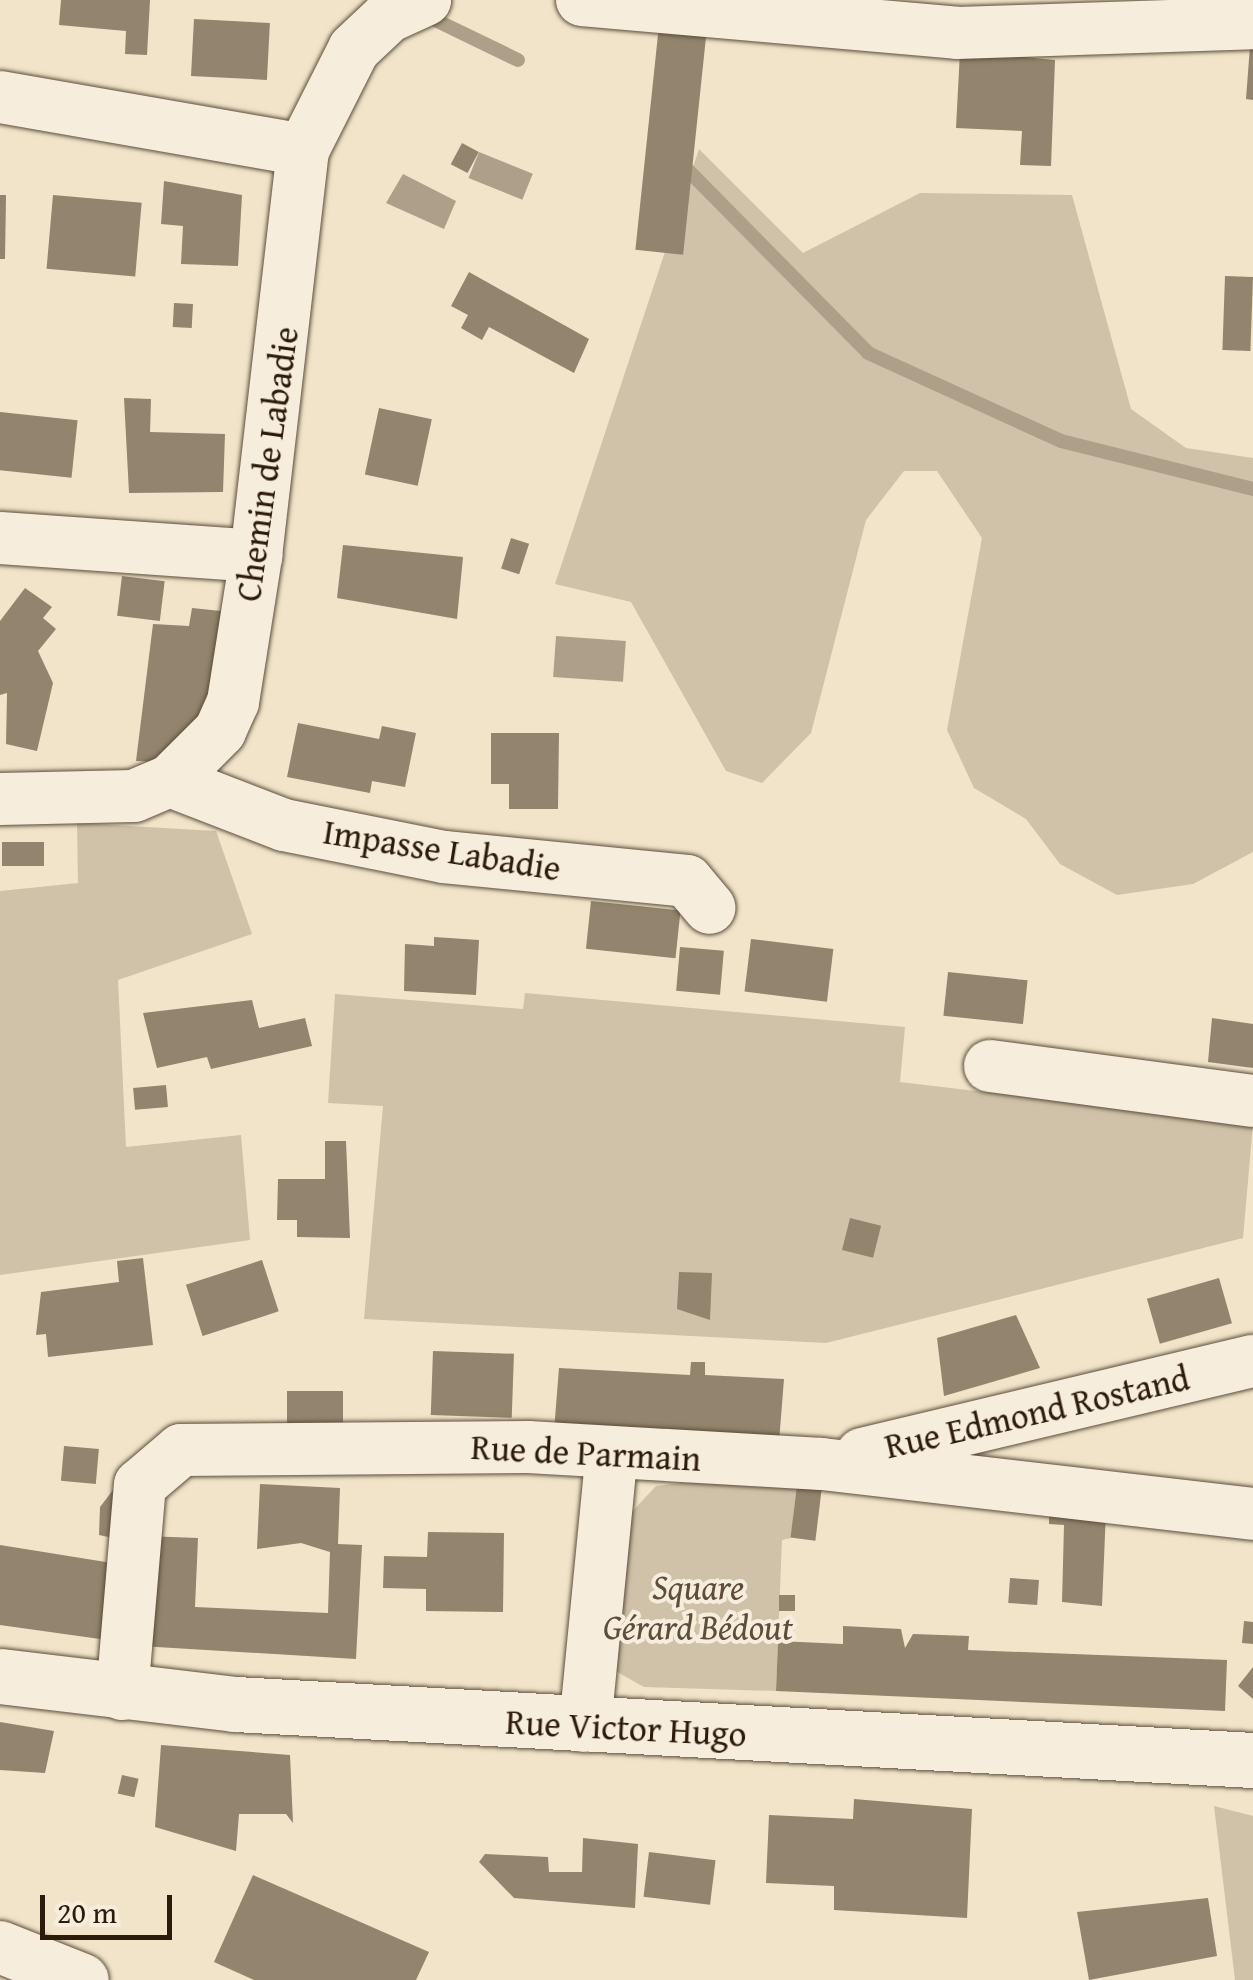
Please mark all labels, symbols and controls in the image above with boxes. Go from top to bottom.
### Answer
street label: Chemin de Labadie [227,324,307,604]
street label: Impasse Labadie [320,810,564,890]
street label: Rue Edmond Rostand [881,1357,1193,1467]
street label: Rue de Parmain [470,1426,702,1480]
park label: Square Gérard Bédout [603,1566,793,1648]
street label: Rue Victor Hugo [504,1701,748,1755]
scale bar [45,1875,178,1937]
text: 20 m [57,1890,117,1934]

